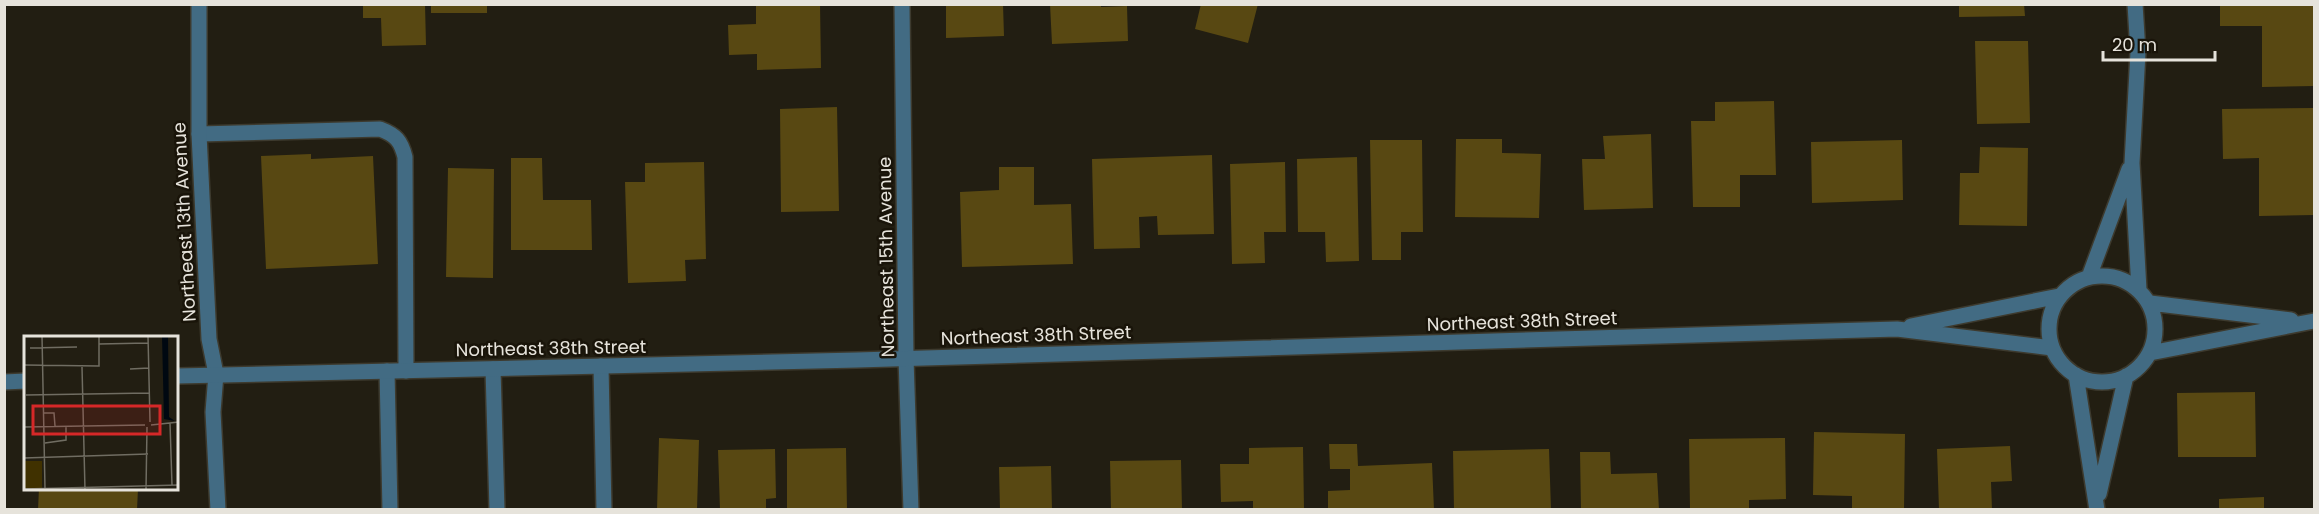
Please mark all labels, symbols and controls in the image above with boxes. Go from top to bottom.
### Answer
scale bar [2103,24,2216,62]
text: 20 m [2112,32,2157,57]
street label: Northeast 13th Avenue [166,122,202,322]
street label: Northeast 15th Avenue [872,157,900,357]
street label: Northeast 38th Street [1426,305,1618,337]
street label: Northeast 38th Street [940,319,1132,351]
street label: Northeast 38th Street [455,334,647,362]
inset map [24,336,178,490]

